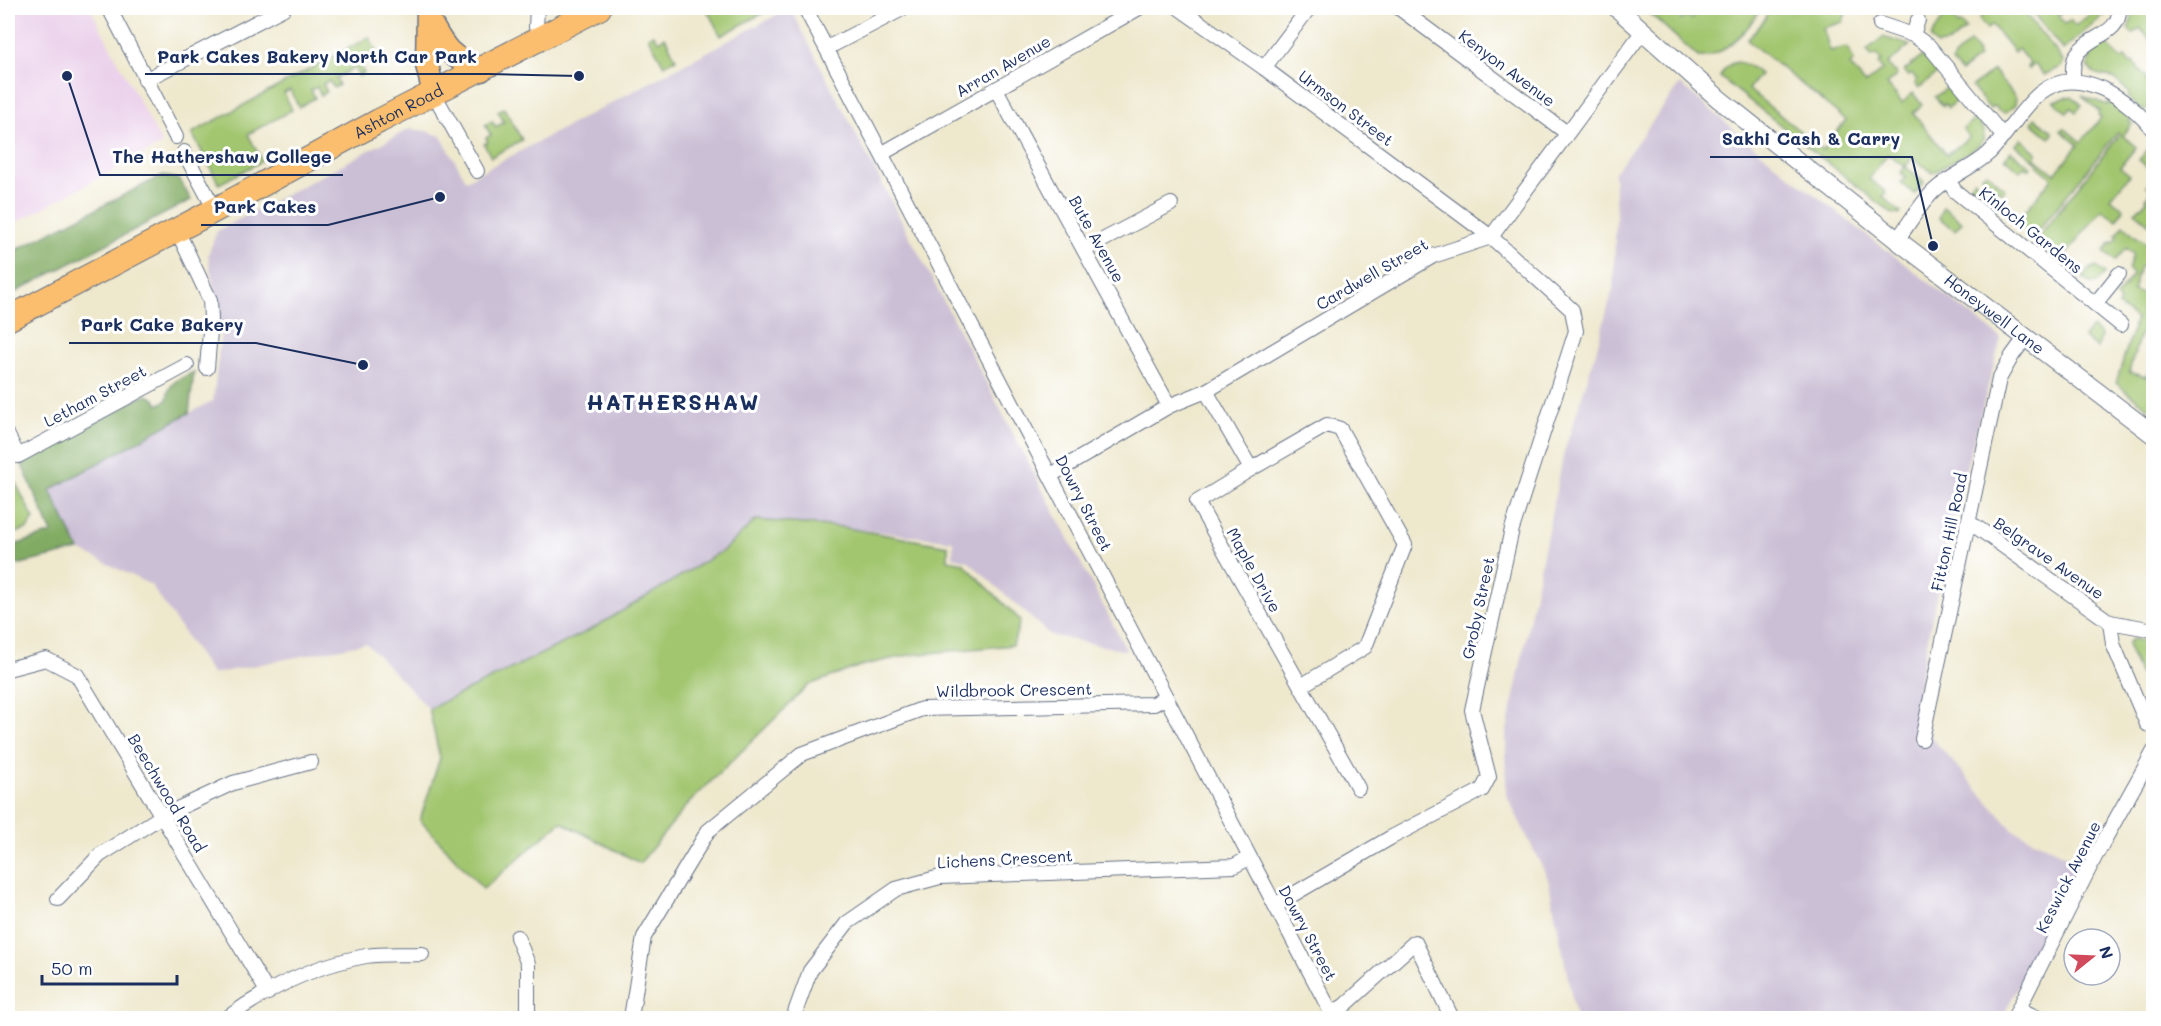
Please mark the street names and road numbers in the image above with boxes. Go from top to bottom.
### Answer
street label: Kenyon Avenue [1455,24,1560,111]
street label: Arran Avenue [951,30,1054,101]
street label: Urmson Street [1295,65,1398,150]
street label: Ashton Road [349,79,446,143]
street label: Kinloch Gardens [1975,181,2087,278]
street label: Bute Avenue [1065,192,1130,286]
street label: Cardwell Street [1312,233,1432,314]
street label: Honeywell Lane [1940,269,2049,358]
street label: Letham Street [40,360,150,431]
street label: Dowry Street [1051,451,1118,554]
street label: Fitton Hill Road [1926,471,1971,593]
street label: Belgrave Avenue [1990,512,2109,603]
street label: Maple Drive [1222,524,1286,616]
street label: Groby Street [1456,555,1499,661]
street label: Wildbrook Crescent [936,678,1092,701]
street label: Beechwood Road [124,730,211,856]
street label: Keswick Avenue [2030,817,2105,936]
street label: Lichens Crescent [937,844,1073,873]
street label: Dowry Street [1274,881,1342,984]

